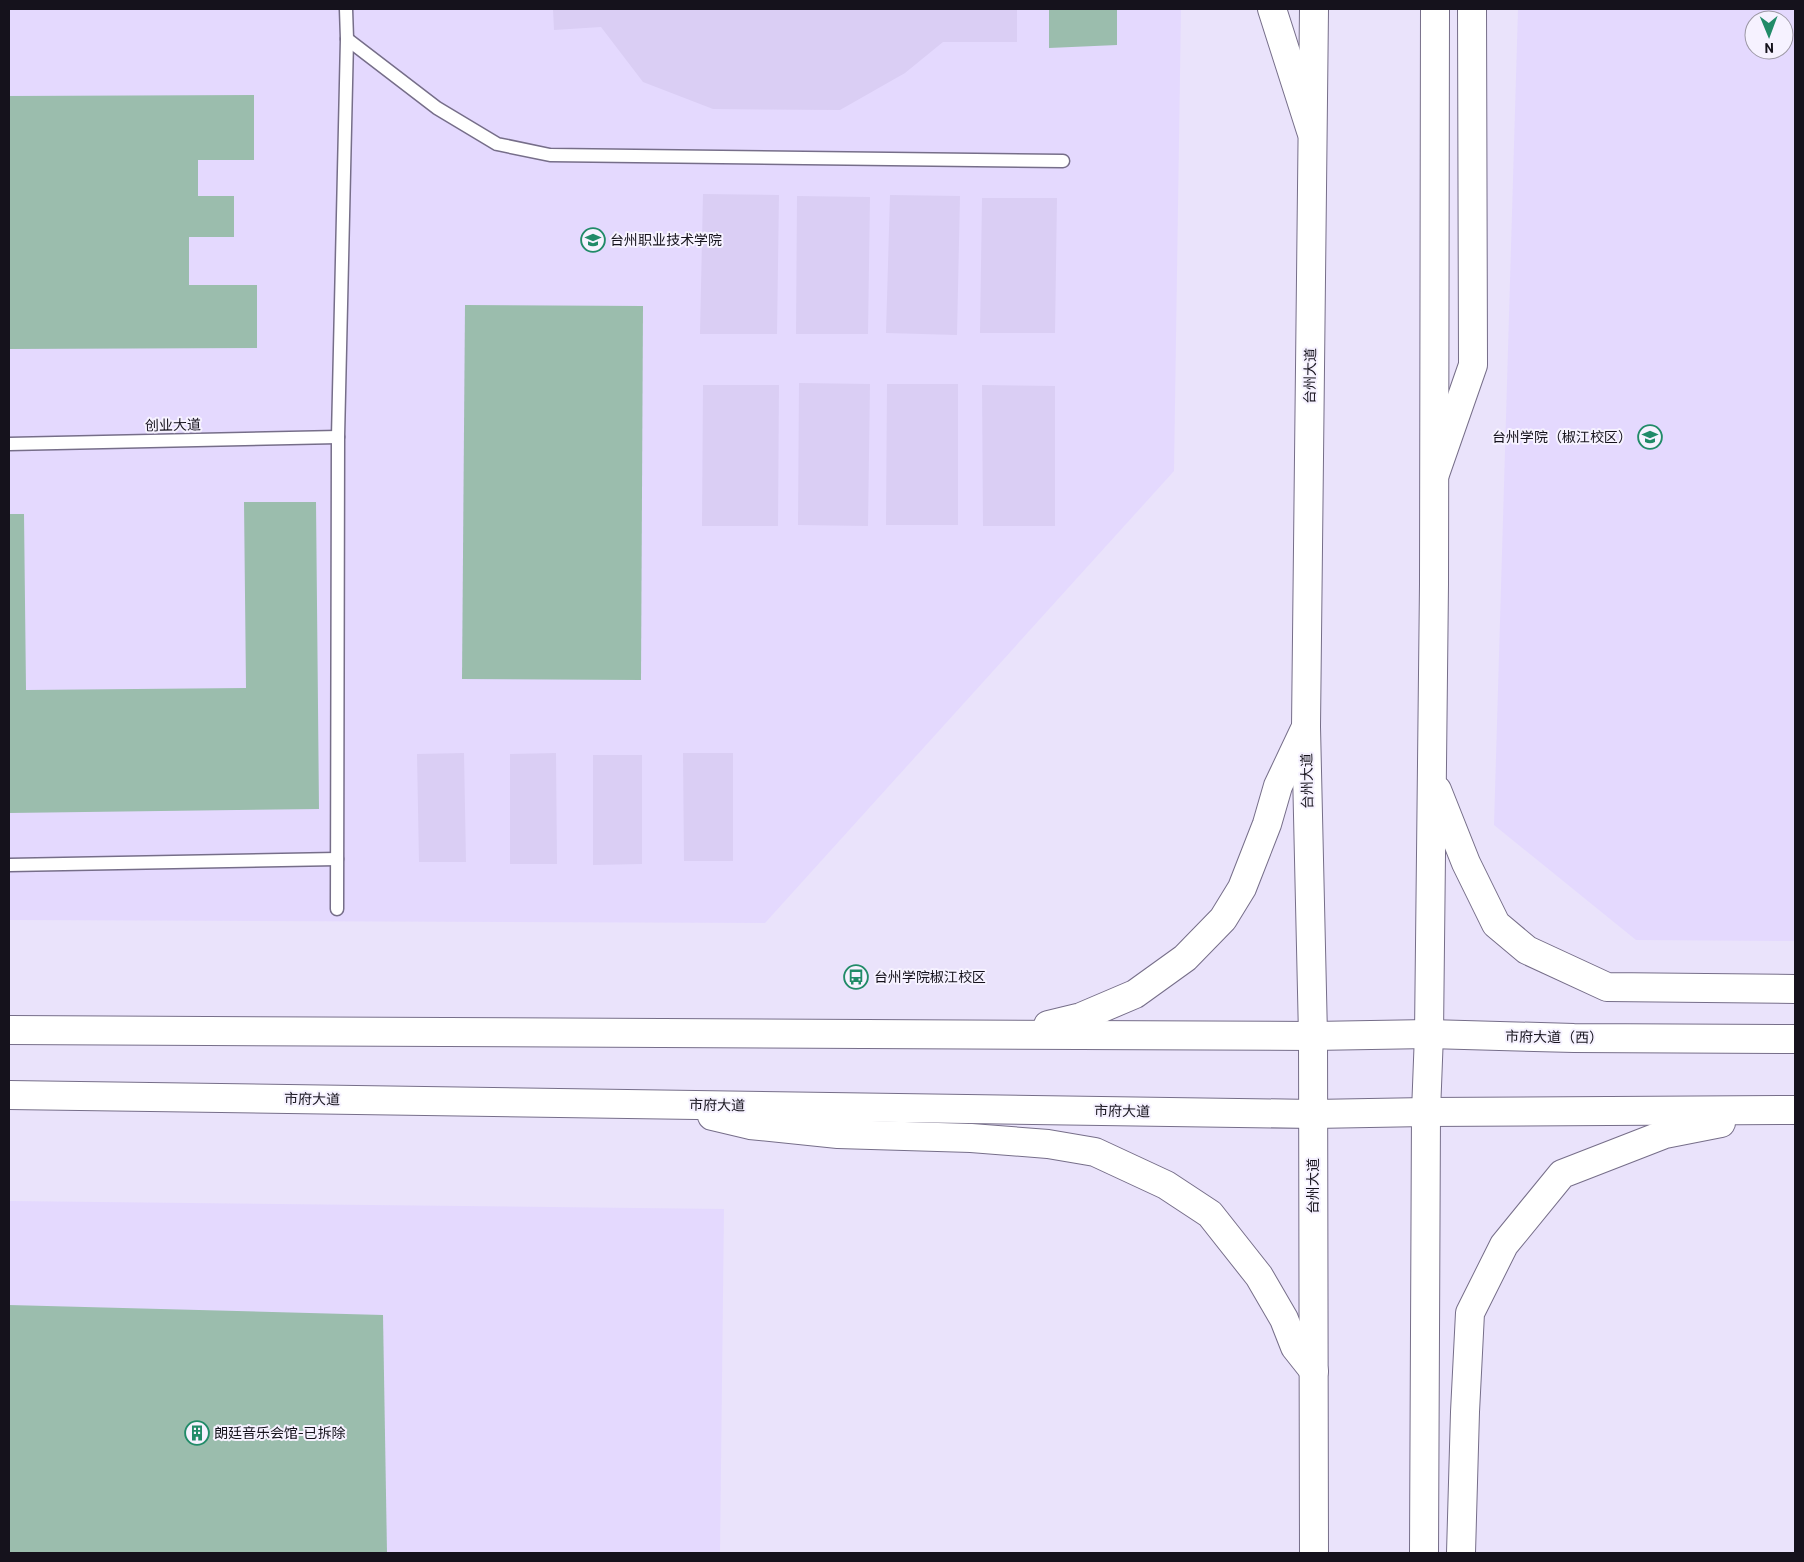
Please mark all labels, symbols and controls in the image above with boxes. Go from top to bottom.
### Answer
north arrow [1744,10,1794,60]
text: N [1764,40,1774,57]
school or university icon: 台州职业技术学院 [580,227,606,253]
place label: 台州职业技术学院 [610,231,722,248]
street label: 台州大道 [1301,348,1318,404]
street label: 创业大道 [145,416,201,433]
school or university icon: 台州学院（椒江校区） [1637,424,1663,450]
place label: 台州学院（椒江校区） [1492,428,1632,445]
street label: 台州大道 [1298,753,1315,809]
bus stop icon: 台州学院椒江校区 [843,964,869,990]
place label: 台州学院椒江校区 [874,968,986,985]
street label: 市府大道（西） [1505,1027,1603,1046]
street label: 市府大道 [284,1090,340,1107]
street label: 市府大道 [689,1096,745,1113]
street label: 市府大道 [1094,1102,1150,1119]
street label: 台州大道 [1304,1158,1321,1214]
building icon: 朗廷音乐会馆-已拆除 [184,1420,210,1446]
place label: 朗廷音乐会馆-已拆除 [214,1424,346,1441]

